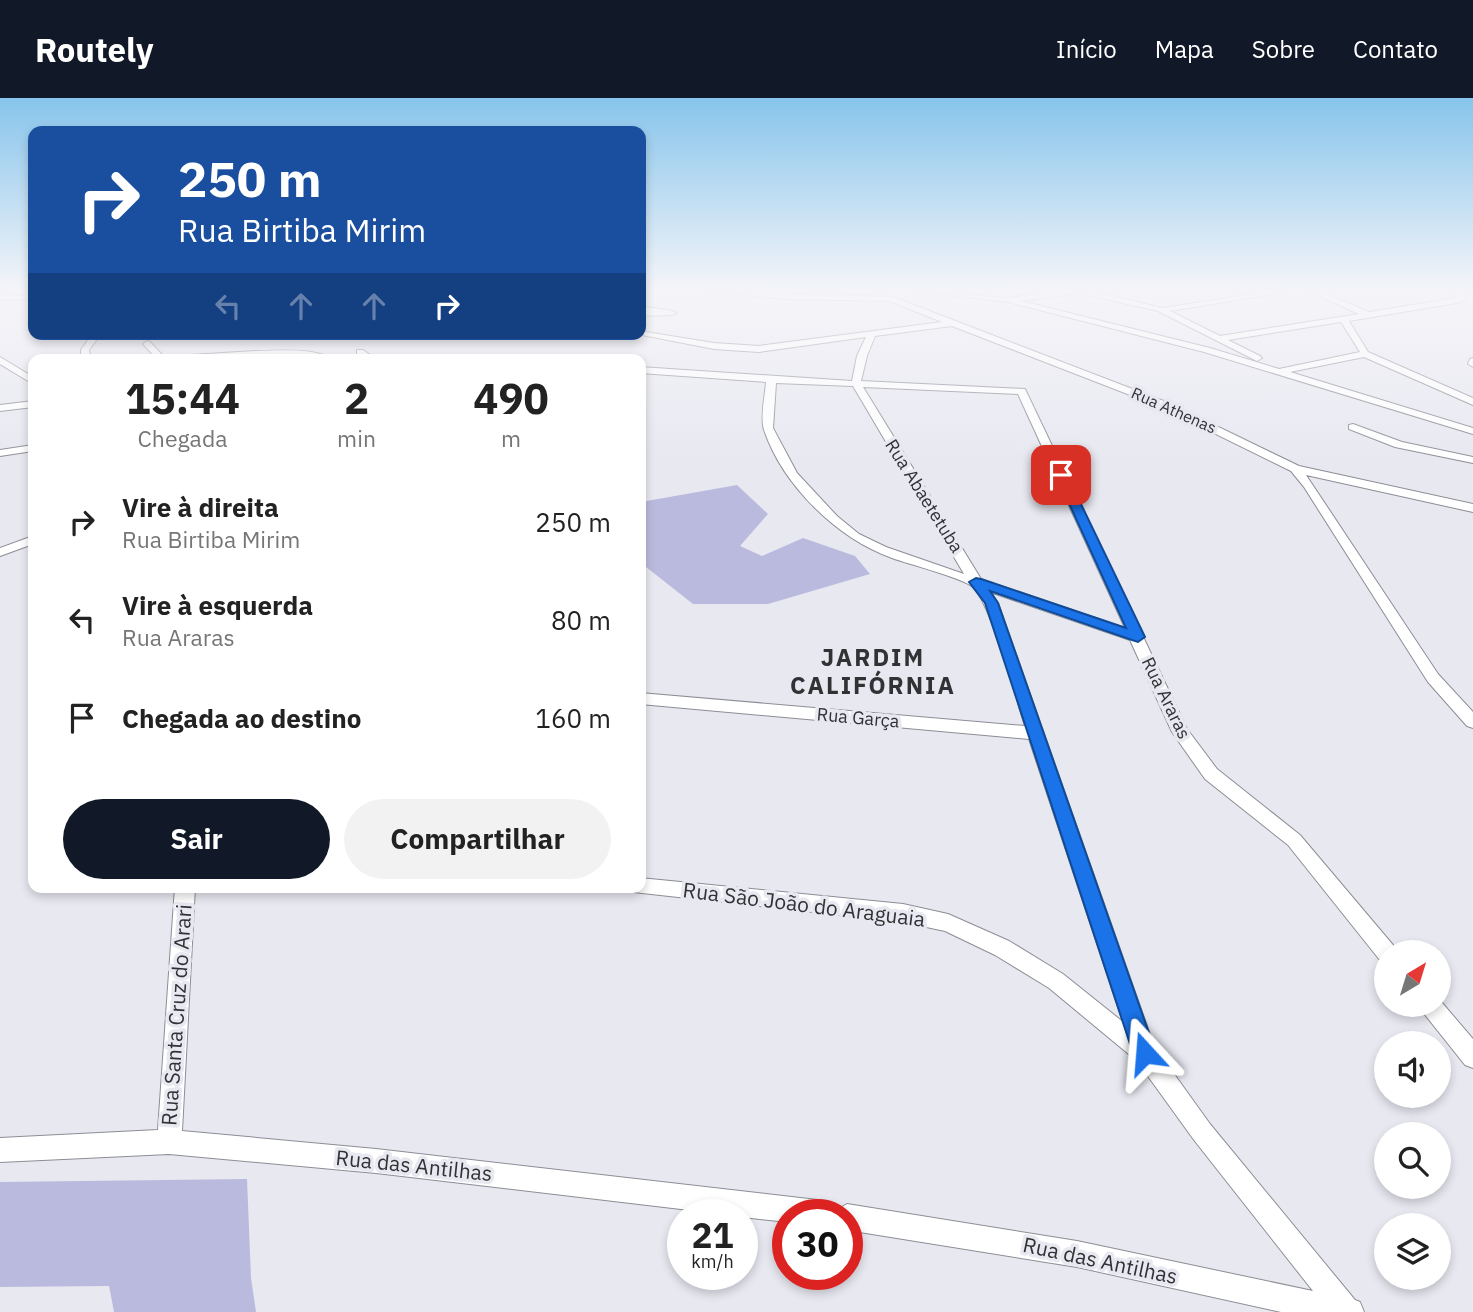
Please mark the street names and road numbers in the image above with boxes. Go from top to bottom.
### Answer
street label: Rua Athenas [1128,382,1220,438]
street label: Rua Abaetetuba [880,435,969,557]
street label: Rua Araras [1137,653,1196,742]
street label: Rua Garça [816,702,901,733]
street label: Rua São João do Araguaia [681,875,927,933]
street label: Rua Santa Cruz do Arari [154,903,198,1127]
street label: Rua das Antilhas [334,1143,494,1187]
street label: Rua das Antilhas [1020,1230,1180,1290]

